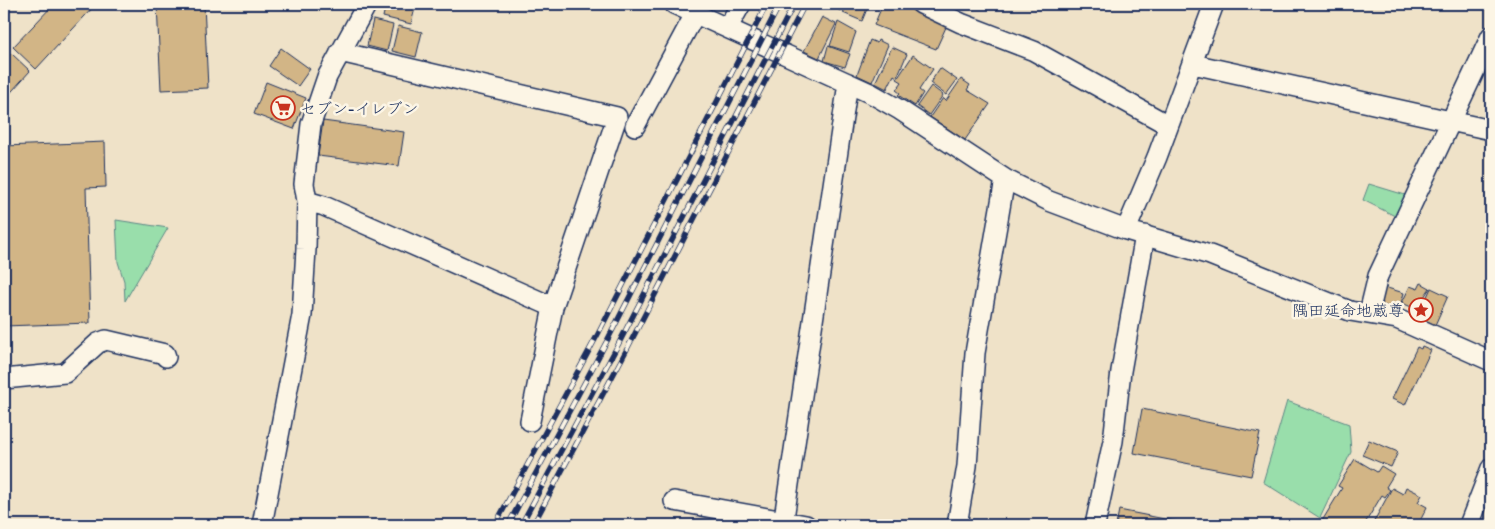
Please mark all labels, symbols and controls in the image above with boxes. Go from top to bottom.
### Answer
supermarket icon: セブン-イレブン [270,95,296,121]
place label: セブン-イレブン [300,99,418,118]
place icon: 隅田延命地蔵尊 [1408,297,1434,323]
place label: 隅田延命地蔵尊 [1292,301,1404,320]

